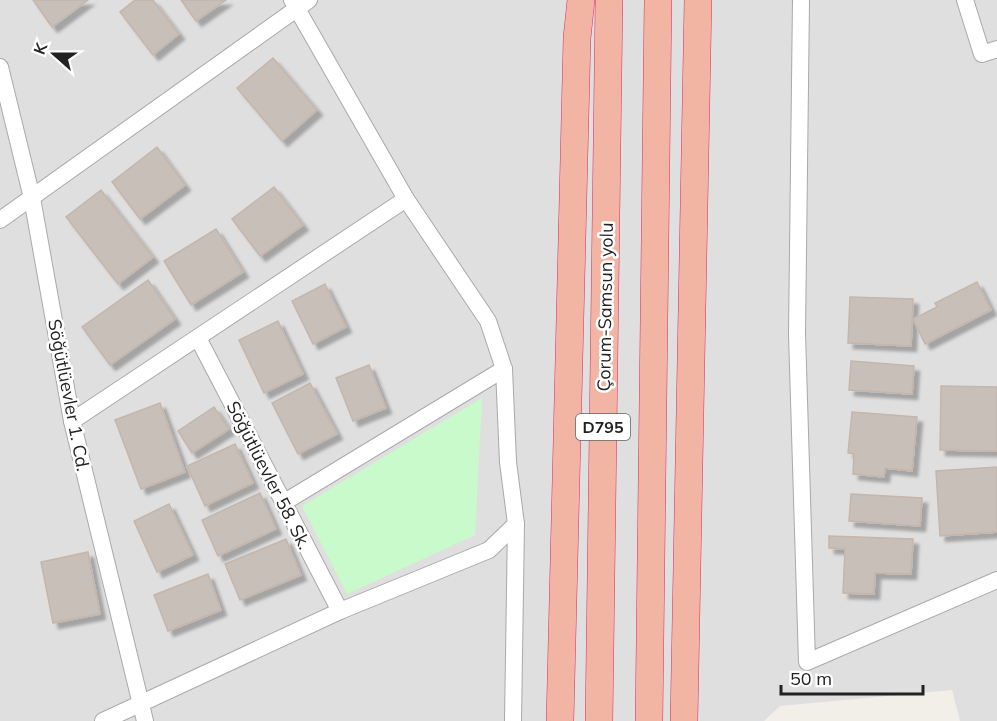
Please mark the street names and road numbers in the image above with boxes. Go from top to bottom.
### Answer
street label: Çorum-Samsun yolu [592,222,618,392]
street label: Söğütlüevler 1. Cd. [43,317,95,473]
street label: Söğütlüevler 58. Sk. [222,397,316,553]
road number: D795 [576,414,630,440]

